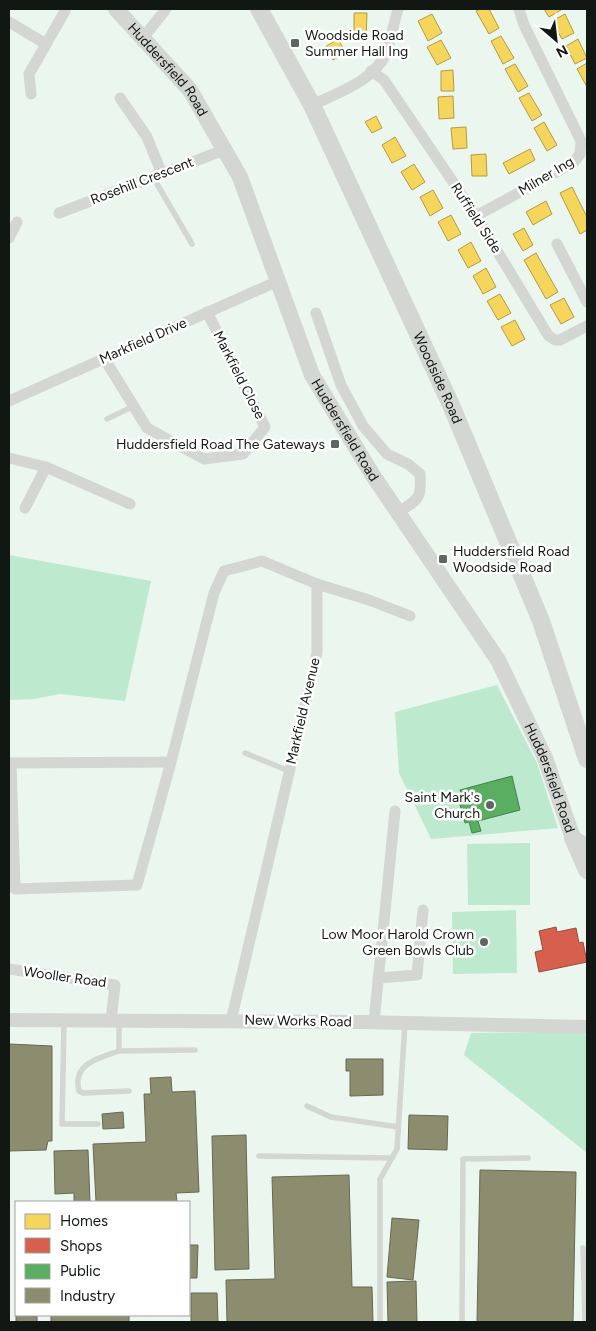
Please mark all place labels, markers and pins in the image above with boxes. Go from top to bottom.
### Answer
place label: Woodside Road Summer Hall Ing [305,27,408,60]
marker: Woodside Road Summer Hall Ing [289,37,301,49]
place label: Huddersfield Road The Gateways [116,436,325,453]
marker: Huddersfield Road The Gateways [329,438,341,450]
place label: Huddersfield Road Woodside Road [453,543,570,576]
marker: Huddersfield Road Woodside Road [437,553,449,565]
place label: Saint Mark's Church [405,789,480,822]
marker: Saint Mark's Church [484,799,496,811]
place label: Low Moor Harold Crown Green Bowls Club [321,926,474,959]
marker: Low Moor Harold Crown Green Bowls Club [478,936,490,948]

